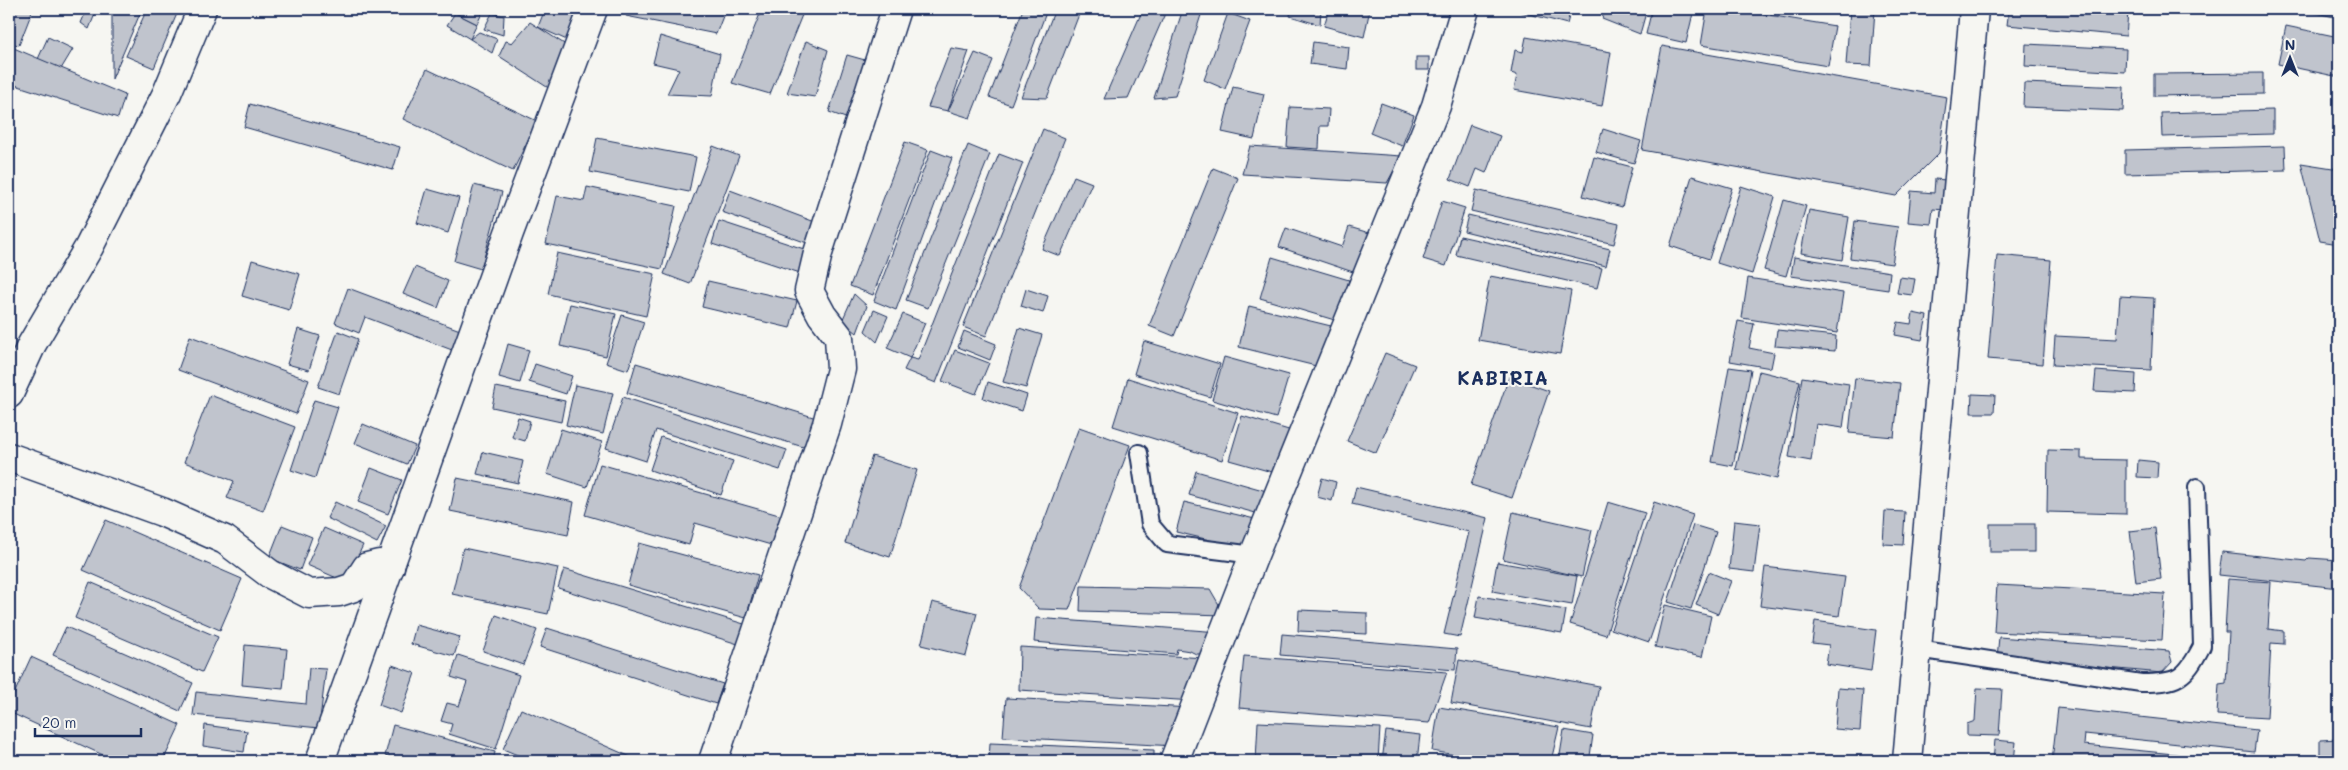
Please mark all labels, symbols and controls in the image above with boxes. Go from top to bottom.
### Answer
north arrow [2266,32,2316,82]
text: N [2285,35,2295,54]
district label: KABIRIA [1457,365,1549,390]
scale bar [35,705,141,737]
text: 20 m [42,712,76,732]

